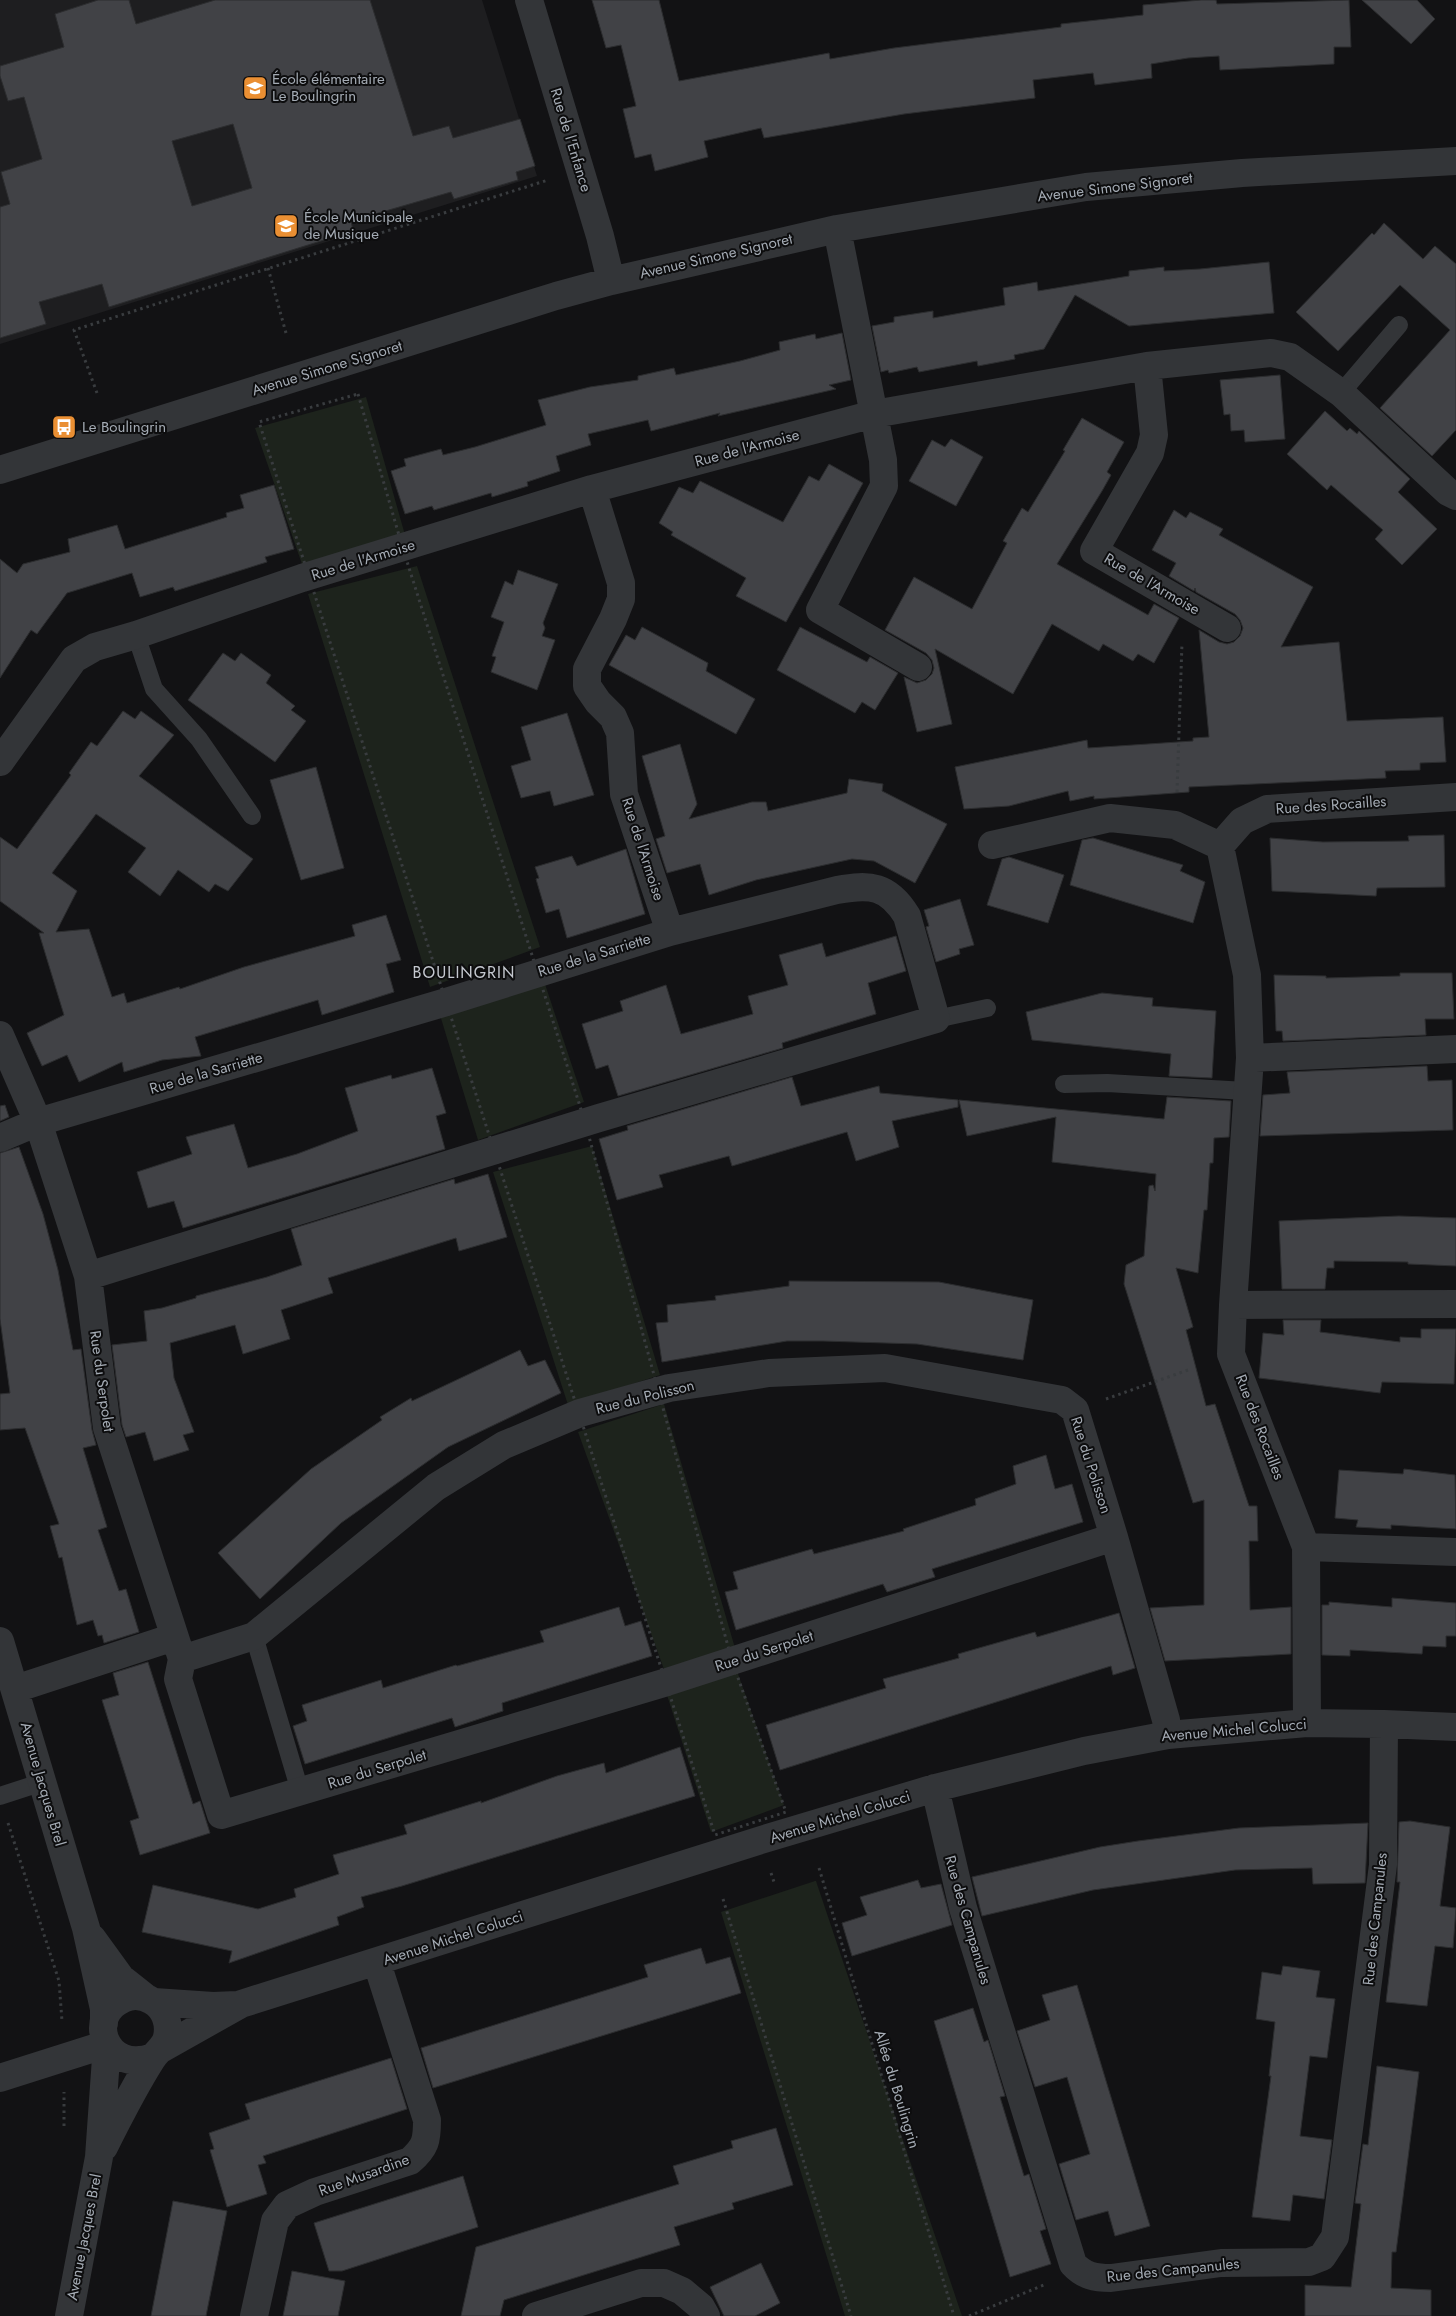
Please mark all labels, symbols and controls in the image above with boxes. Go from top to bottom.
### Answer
place label: École élémentaire Le Boulingrin [272,68,385,107]
school or university icon: École élémentaire Le Boulingrin [242,75,268,101]
street label: Rue de l'Enfance [545,85,597,195]
street label: Avenue Simone Signoret [1036,167,1194,207]
place label: École Municipale de Musique [304,206,413,245]
school or university icon: École Municipale de Musique [273,213,299,239]
street label: Avenue Simone Signoret [637,228,795,284]
street label: Avenue Simone Signoret [249,335,405,401]
bus stop icon: Le Boulingrin [51,414,77,440]
place label: Le Boulingrin [82,416,166,438]
street label: Rue de l'Armoise [692,423,802,473]
street label: Rue de l'Armoise [308,534,418,586]
street label: Rue de l'Armoise [1100,548,1204,621]
street label: Rue des Rocailles [1275,790,1387,820]
street label: Rue de l'Armoise [616,795,670,904]
street label: Rue de la Sarriette [535,927,653,983]
district label: BOULINGRIN [413,961,515,984]
street label: Rue de la Sarriette [147,1046,265,1100]
street label: Rue du Serpolet [84,1329,120,1433]
street label: Rue des Rocailles [1230,1371,1290,1483]
street label: Rue du Polisson [593,1374,697,1420]
street label: Rue du Polisson [1065,1414,1117,1516]
street label: Rue du Serpolet [712,1625,816,1677]
street label: Avenue Michel Colucci [1160,1713,1308,1747]
street label: Avenue Jacques Brel [15,1719,71,1849]
street label: Rue du Serpolet [325,1743,429,1794]
street label: Avenue Michel Colucci [767,1785,913,1849]
street label: Rue des Campanules [1357,1852,1393,1986]
street label: Rue des Campanules [939,1853,997,1987]
street label: Avenue Michel Colucci [380,1905,526,1971]
street label: Allée du Boulingrin [869,2027,925,2151]
street label: Rue Musardine [316,2148,413,2202]
street label: Avenue Jacques Brel [61,2172,107,2302]
street label: Rue des Campanules [1106,2252,1240,2288]

